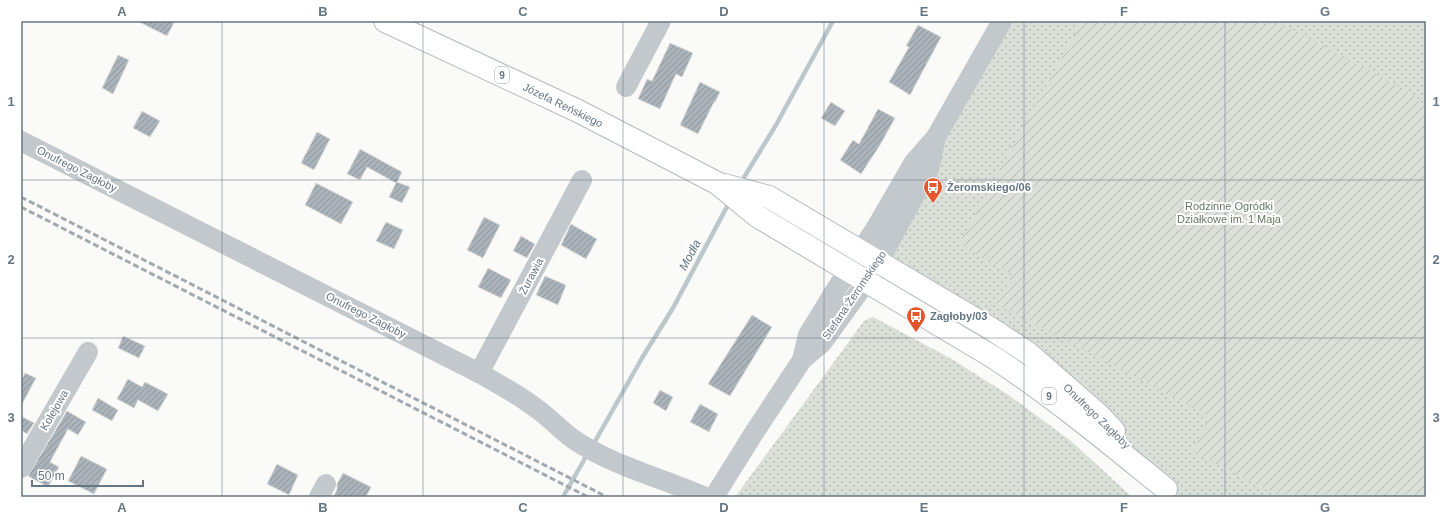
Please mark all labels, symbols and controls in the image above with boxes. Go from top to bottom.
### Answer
text: A [117,4,127,19]
text: B [318,4,328,19]
text: C [518,4,528,19]
text: D [719,4,729,19]
text: E [920,4,929,19]
text: F [1120,4,1128,19]
text: G [1320,4,1330,19]
road number: 9 [495,67,509,83]
street label: Józefa Reńskiego [521,80,605,130]
text: 1 [7,94,15,109]
text: 1 [1432,94,1440,109]
street label: Onufrego Zagłoby [35,144,119,195]
bus stop icon: Żeromskiego/06 [922,176,944,204]
place label: Żeromskiego/06 [947,181,1031,193]
park label: Rodzinne Ogródki Działkowe im. 1 Maja [1177,200,1282,225]
water label: Modła [676,237,704,273]
street label: Stefana Żeromskiego [820,248,888,342]
text: 2 [7,252,15,267]
text: 2 [1432,252,1440,267]
street label: Żurawia [517,255,546,296]
street label: Onufrego Zagłoby [324,290,408,341]
bus stop icon: Zagłoby/03 [905,305,927,333]
place label: Zagłoby/03 [930,310,987,322]
street label: Onufrego Zagłoby [1061,381,1133,451]
street label: Kolejowa [38,387,71,432]
road number: 9 [1042,388,1056,404]
text: 3 [7,410,15,425]
text: 3 [1432,410,1440,425]
scale bar [32,462,143,488]
text: 50 m [38,469,65,483]
text: A [117,500,127,515]
text: B [318,500,328,515]
text: C [518,500,528,515]
text: D [719,500,729,515]
text: E [920,500,929,515]
text: F [1120,500,1128,515]
text: G [1320,500,1330,515]

